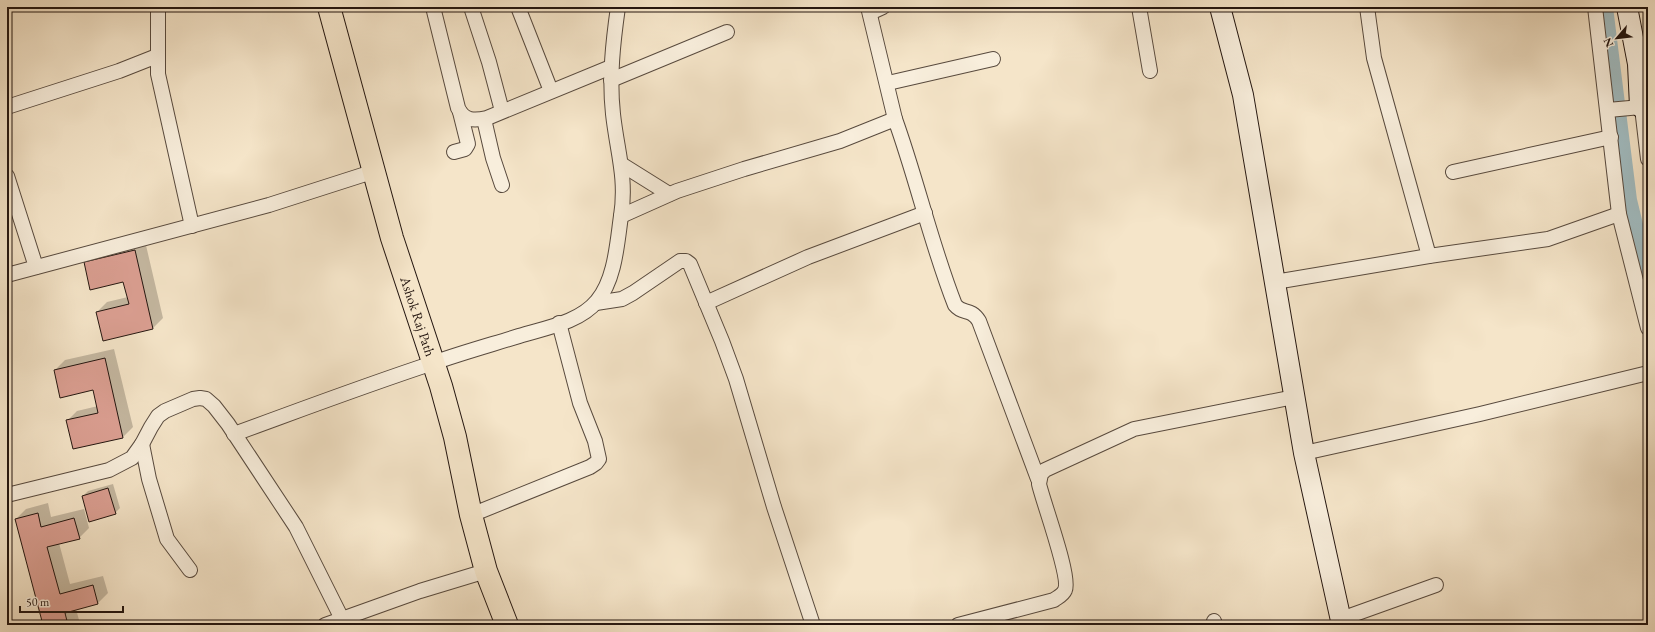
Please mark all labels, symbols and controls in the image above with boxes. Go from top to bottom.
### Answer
north arrow [1597,18,1637,58]
text: N [1600,35,1616,50]
street label: Ashok Raj Path [396,273,440,359]
scale bar [20,588,123,614]
text: 50 m [26,594,50,610]

